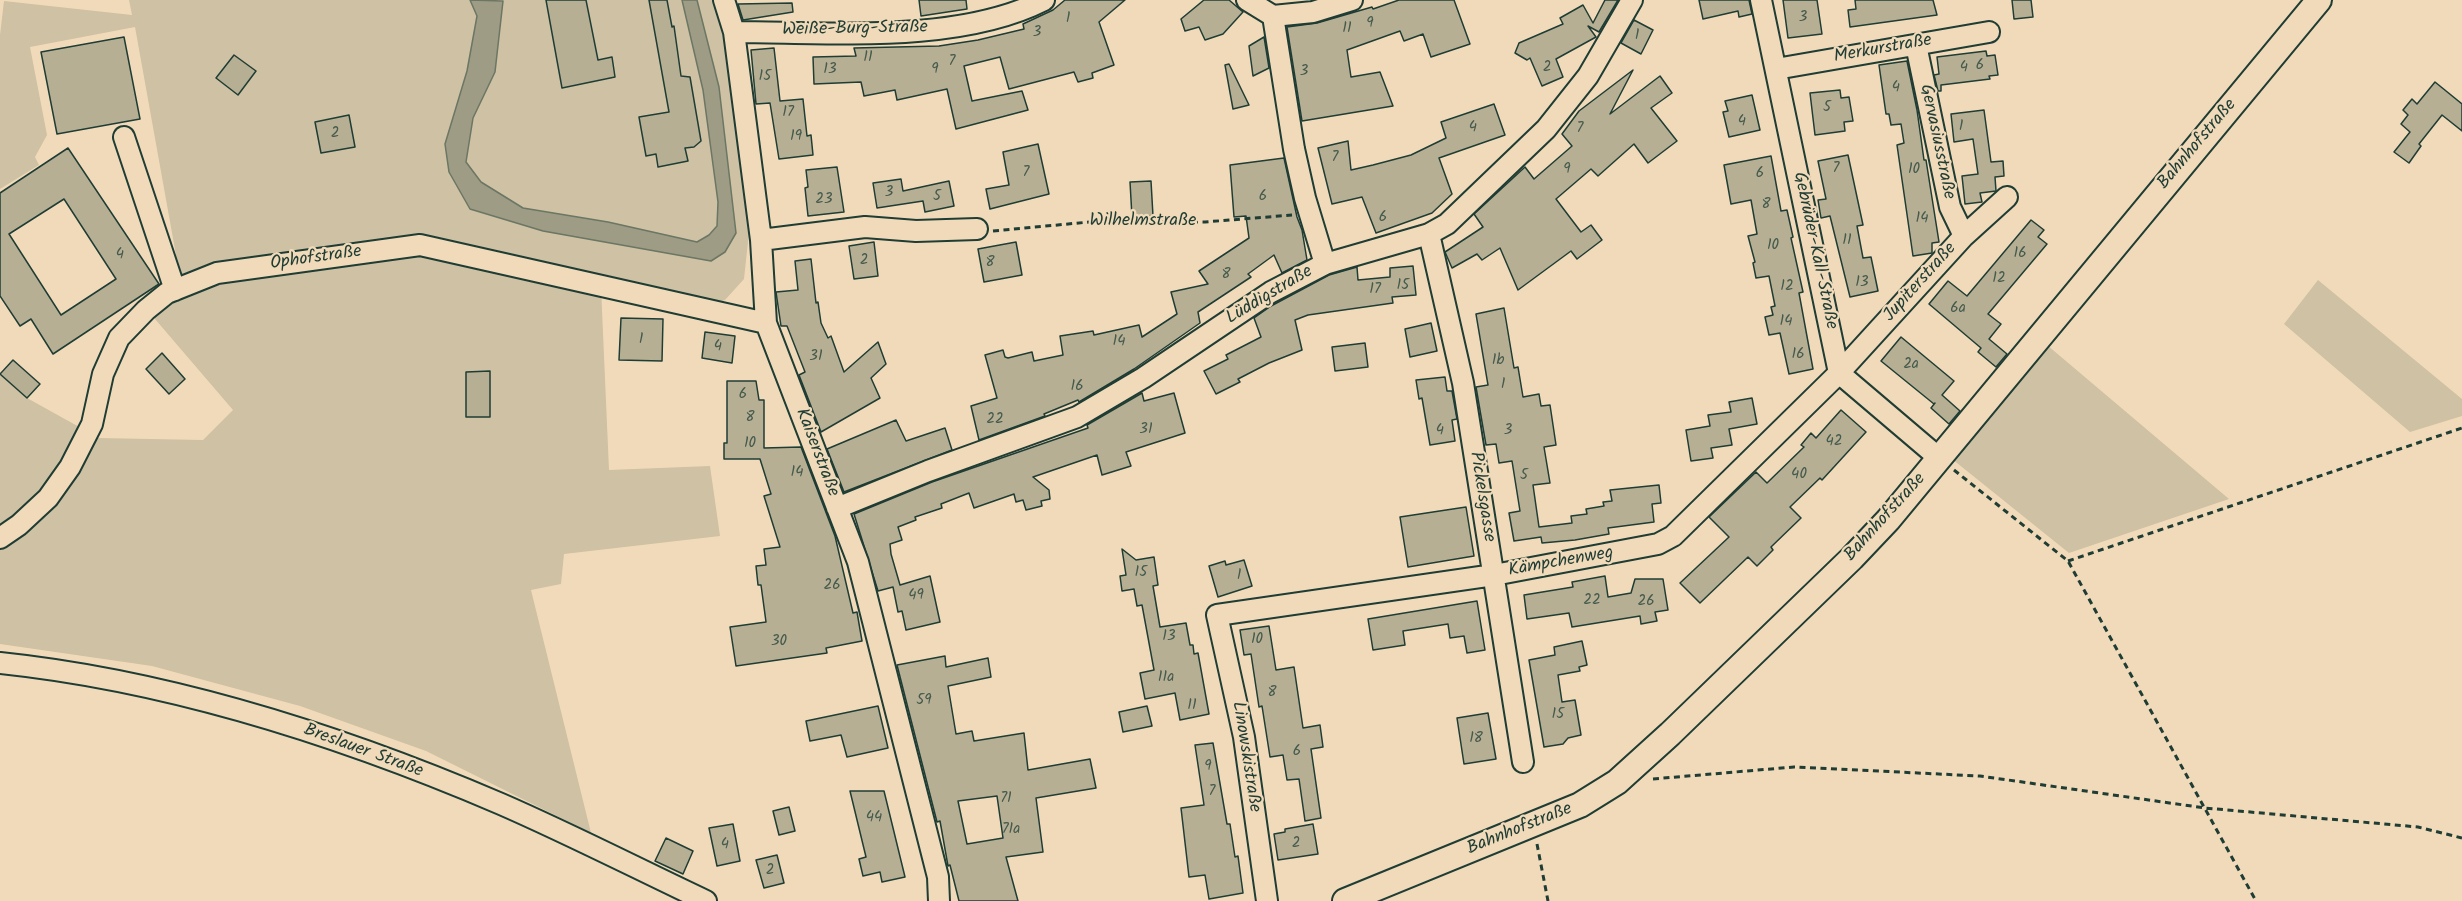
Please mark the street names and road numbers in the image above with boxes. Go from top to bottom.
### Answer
street label: Weiße-Burg-Straße [782,18,928,42]
street label: Merkurstraße [1832,31,1934,69]
street label: Gervasiusstraße [1913,83,1959,201]
street label: Bahnhofstraße [2154,95,2242,195]
street label: Gebrüder-Kall-Straße [1787,170,1841,332]
street label: Wilhelmstraße [1090,211,1196,233]
street label: Jupiterstraße [1880,239,1962,327]
street label: Ophofstraße [269,242,363,276]
street label: Lüddigstraße [1223,262,1317,330]
street label: Kaiserstraße [789,406,843,500]
street label: Pickelsgasse [1463,450,1499,544]
street label: Bahnhofstraße [1841,469,1931,567]
street label: Kämpchenweg [1507,543,1615,583]
street label: Linowskistraße [1226,700,1264,814]
street label: Breslauer Straße [300,720,426,784]
street label: Bahnhofstraße [1464,799,1576,861]

